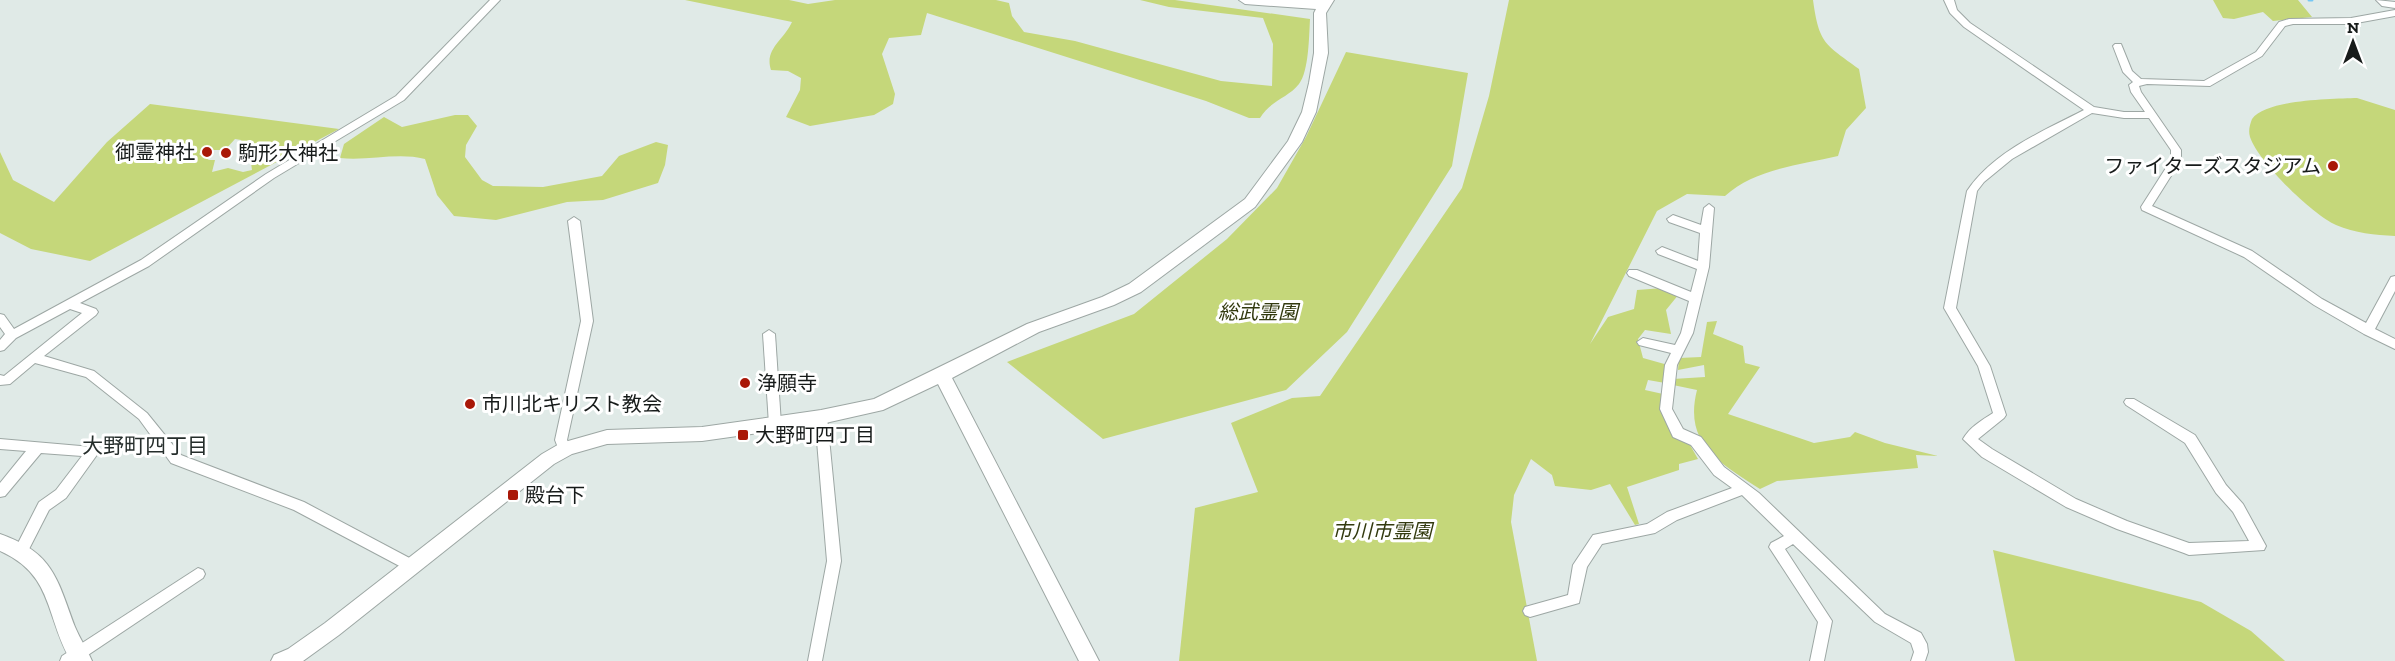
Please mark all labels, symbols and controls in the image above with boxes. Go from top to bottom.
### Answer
north arrow [2323,12,2383,72]
text: N [2347,18,2359,37]
place label: 御霊神社 [115,140,195,164]
place label: 駒形大神社 [238,141,338,165]
marker: 御霊神社 [200,145,214,159]
marker: 駒形大神社 [219,146,233,160]
place label: ファイターズスタジアム [2104,154,2321,178]
marker: ファイターズスタジアム [2326,159,2340,173]
park label: 総武霊園 [1218,300,1301,324]
place label: 浄願寺 [757,371,817,395]
marker: 浄願寺 [738,376,752,390]
place label: 市川北キリスト教会 [482,392,662,416]
marker: 市川北キリスト教会 [463,397,477,411]
place label: 大野町四丁目 [755,423,875,447]
marker: 大野町四丁目 [736,428,750,442]
district label: 大野町四丁目 [82,433,208,458]
place label: 殿台下 [525,483,585,507]
marker: 殿台下 [506,488,520,502]
park label: 市川市霊園 [1332,519,1435,543]

